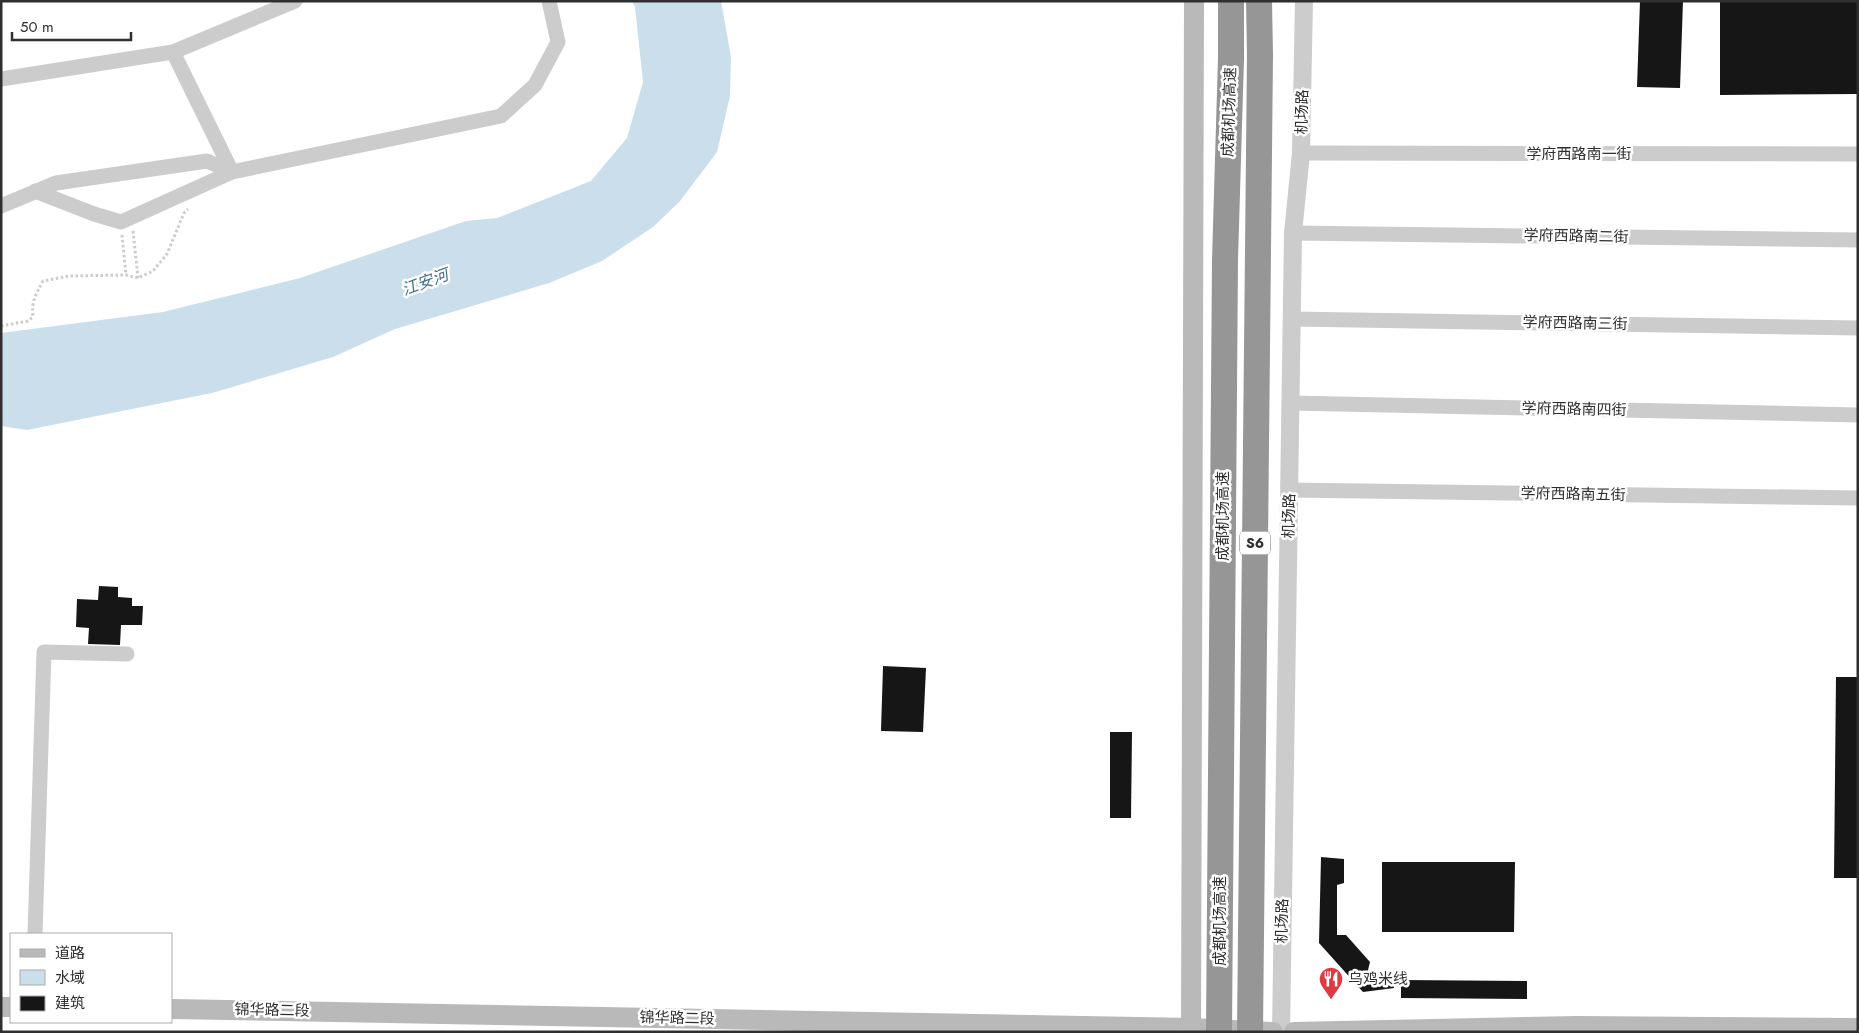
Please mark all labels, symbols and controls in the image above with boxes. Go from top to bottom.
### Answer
scale bar [12,10,131,42]
text: 50 m [20,16,54,38]
street label: 成都机场高速 [1216,67,1242,157]
street label: 机场路 [1291,89,1313,135]
street label: 学府西路南一街 [1526,143,1632,165]
street label: 学府西路南二街 [1523,224,1629,248]
water label: 江安河 [399,262,454,301]
street label: 学府西路南三街 [1522,311,1628,335]
street label: 学府西路南四街 [1521,397,1627,421]
street label: 成都机场高速 [1212,471,1234,561]
street label: 学府西路南五街 [1520,482,1626,506]
street label: 机场路 [1278,493,1300,539]
road number: S6 [1240,532,1270,554]
street label: 成都机场高速 [1209,876,1231,966]
street label: 机场路 [1271,898,1293,944]
legend [10,933,172,1023]
text: 道路 [55,942,85,964]
restaurant icon: 乌鸡米线 [1318,966,1344,1000]
text: 水域 [55,967,85,989]
place label: 乌鸡米线 [1348,968,1408,990]
text: 建筑 [55,992,85,1014]
street label: 锦华路二段 [234,998,310,1022]
street label: 锦华路二段 [639,1006,715,1030]

